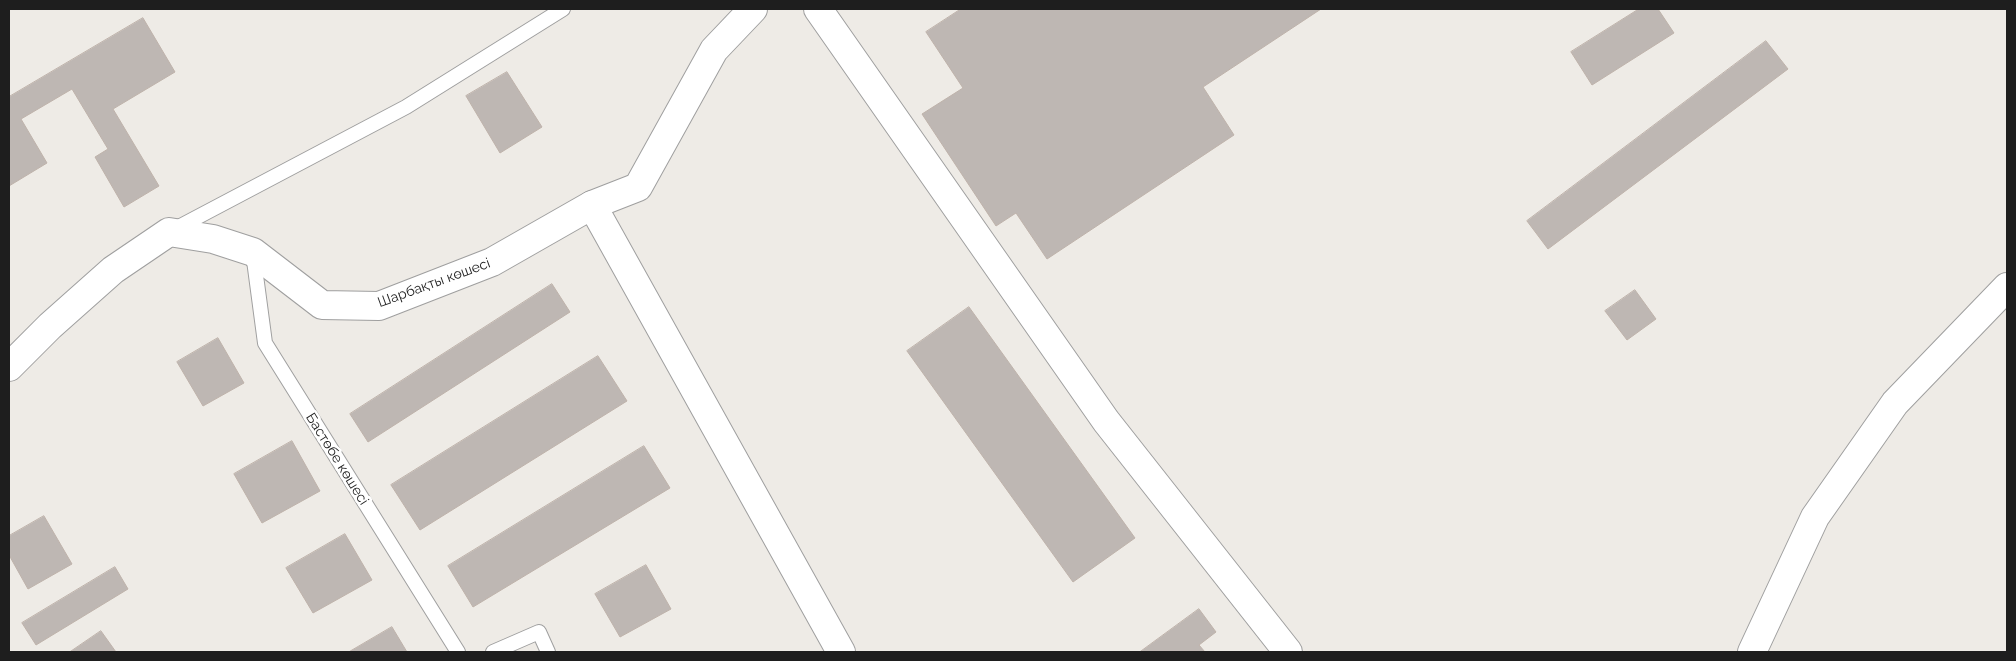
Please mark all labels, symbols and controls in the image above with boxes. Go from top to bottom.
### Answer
street label: Шарбақты көшесі [376,255,492,311]
street label: Бастөбе көшесі [302,410,372,508]

